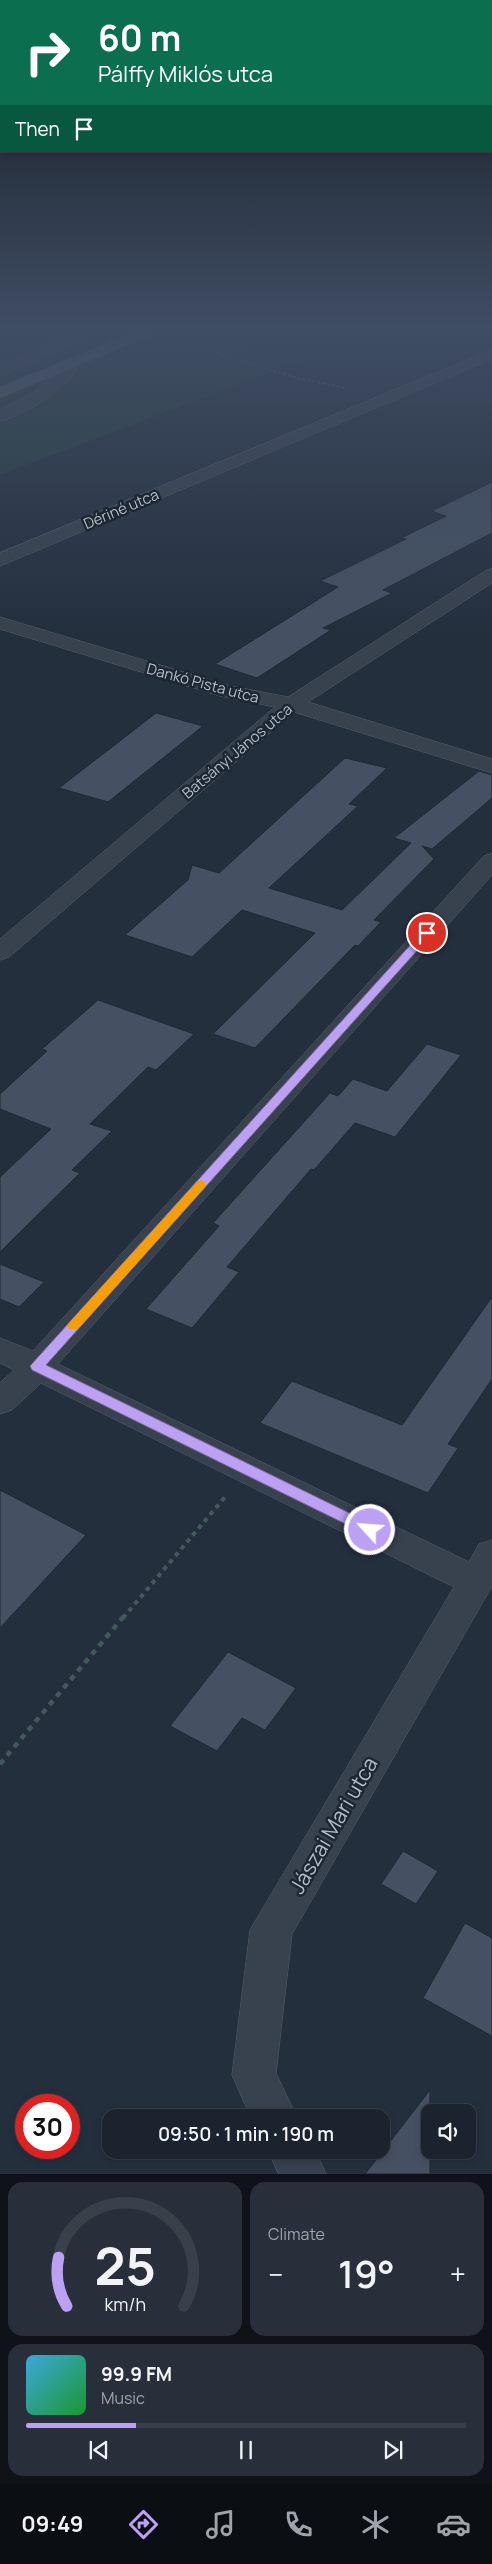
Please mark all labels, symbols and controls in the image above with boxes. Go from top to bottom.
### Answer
text: 60 m [98,14,181,62]
icon: right [15,20,80,85]
text: Pálffy Miklós utca [98,59,273,89]
icon: arrive [70,115,98,143]
text: Then [15,116,60,142]
street label: Dériné utca [80,484,162,534]
street label: Dankó Pista utca [145,658,261,708]
street label: Batsányi János utca [177,699,297,803]
pin [406,912,448,954]
icon: arrive [413,919,441,947]
position arrow [343,1503,395,1555]
street label: Jászai Mari utca [283,1752,383,1898]
speed limit sign: 30 [15,2094,80,2159]
map controls [421,2104,476,2159]
button: sound [421,2104,476,2159]
text: 09:50 · 1 min · 190 m [158,2121,334,2147]
text: Climate [268,2223,325,2245]
text: 25 [94,2230,156,2301]
text: 19° [338,2247,395,2299]
text: − [268,2255,283,2293]
text: + [450,2255,466,2293]
text: km/h [104,2292,146,2316]
text: 99.9 FM [101,2361,172,2387]
text: Music [101,2387,145,2409]
icon: previous [85,2436,113,2464]
icon: pause [232,2436,260,2464]
icon: next [379,2436,407,2464]
icon: directions [126,2507,161,2542]
icon: music [203,2507,238,2542]
icon: phone [281,2507,316,2542]
icon: climate [358,2507,393,2542]
icon: car [436,2507,471,2542]
text: 09:49 [21,2509,83,2539]

